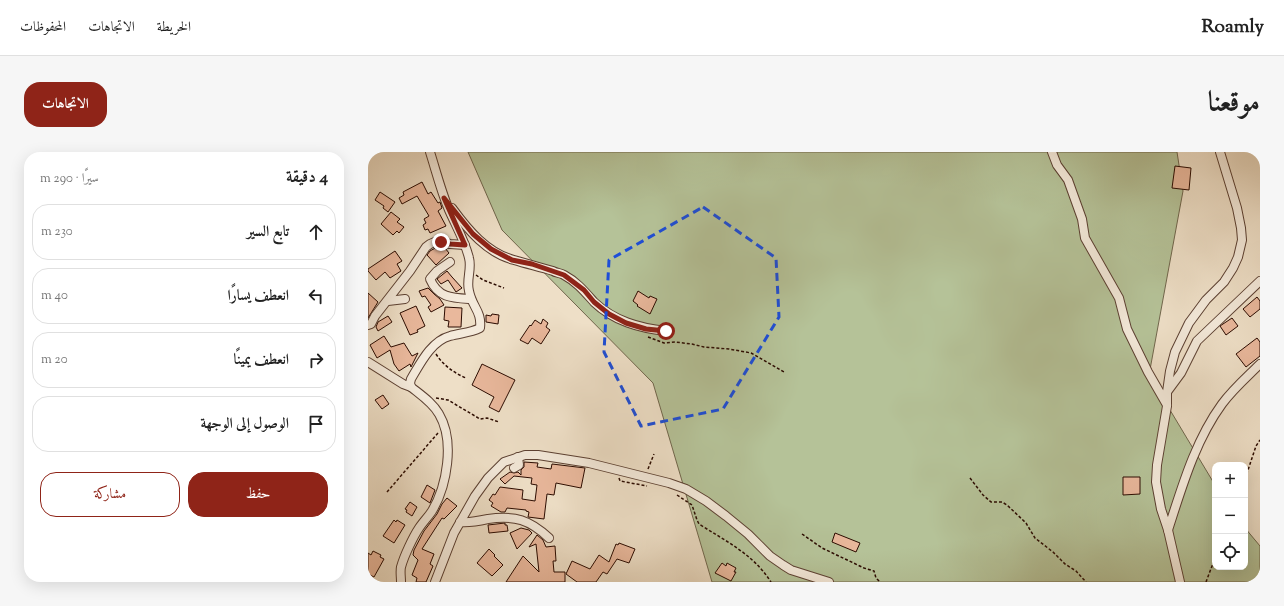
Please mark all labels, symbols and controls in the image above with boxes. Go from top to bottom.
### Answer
text: Roamly [1201,14,1264,41]
text: المحفوظات [20,18,66,38]
text: الاتجاهات [88,18,135,38]
text: الخريطة [157,18,191,38]
button: الاتجاهات [24,82,107,127]
text: موقعنا [1208,84,1260,124]
text: 4 دقيقة [286,166,328,190]
text: سيرًا · 290 m [40,170,99,188]
icon: ahead [305,221,327,243]
text: تابع السير [247,222,289,243]
text: 230 m [41,223,73,241]
route end [432,233,450,251]
icon: left [305,285,327,307]
text: انعطف يسارًا [228,286,289,307]
text: 40 m [41,287,68,305]
route start [657,322,675,340]
icon: right [305,349,327,371]
text: انعطف يمينًا [234,350,289,371]
text: 20 m [41,351,68,369]
icon: arrive [305,413,327,435]
text: الوصول إلى الوجهة [200,414,289,435]
map controls [1212,462,1248,570]
button: + [1212,462,1248,498]
button: مشاركة [40,472,180,517]
button: حفظ [188,472,328,517]
button: − [1212,498,1248,534]
button: locate [1212,534,1248,570]

